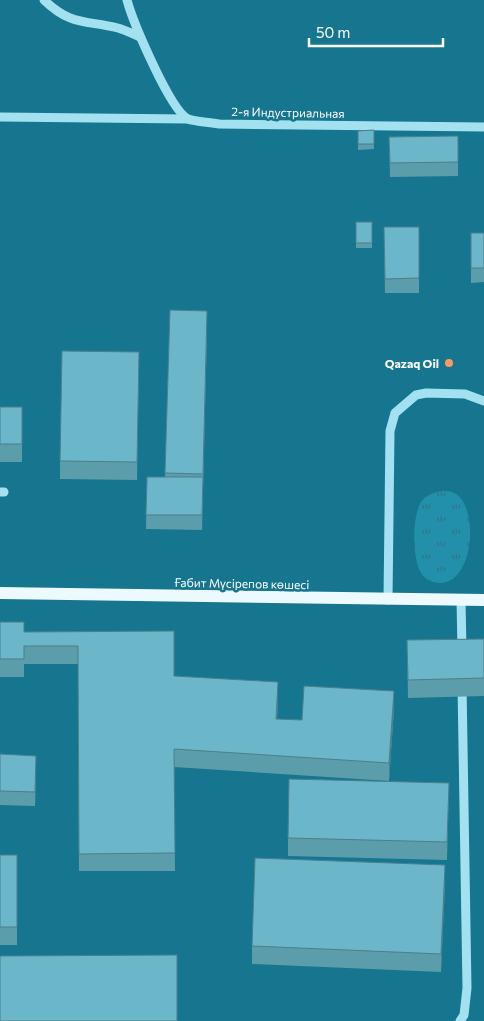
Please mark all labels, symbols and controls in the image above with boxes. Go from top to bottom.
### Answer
scale bar [309,15,443,47]
text: 50 m [316,23,350,41]
street label: 2-я Индустриальная [231,104,345,120]
place label: Qazaq Oil [385,356,439,370]
marker: Qazaq Oil [443,357,455,369]
street label: Ғабит Мүсірепов көшесі [174,575,310,591]

